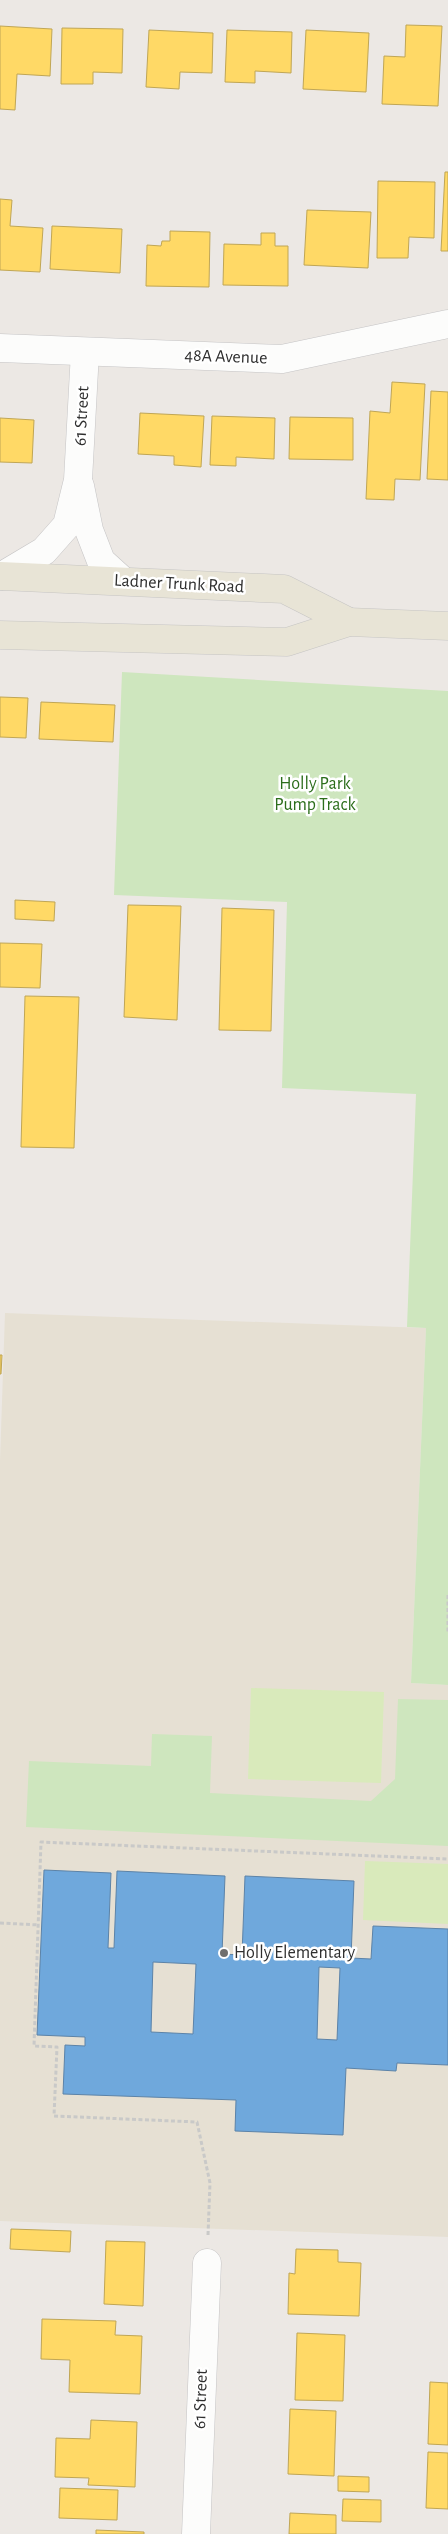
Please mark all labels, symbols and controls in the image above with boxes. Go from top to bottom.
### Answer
street label: 48A Avenue [184,347,268,367]
street label: 61 Street [71,385,93,446]
street label: Ladner Trunk Road [114,572,244,596]
park label: Holly Park Pump Track [274,775,356,814]
place label: Holly Elementary [234,1944,356,1962]
marker: Holly Elementary [218,1947,230,1959]
street label: 61 Street [191,2368,211,2429]

